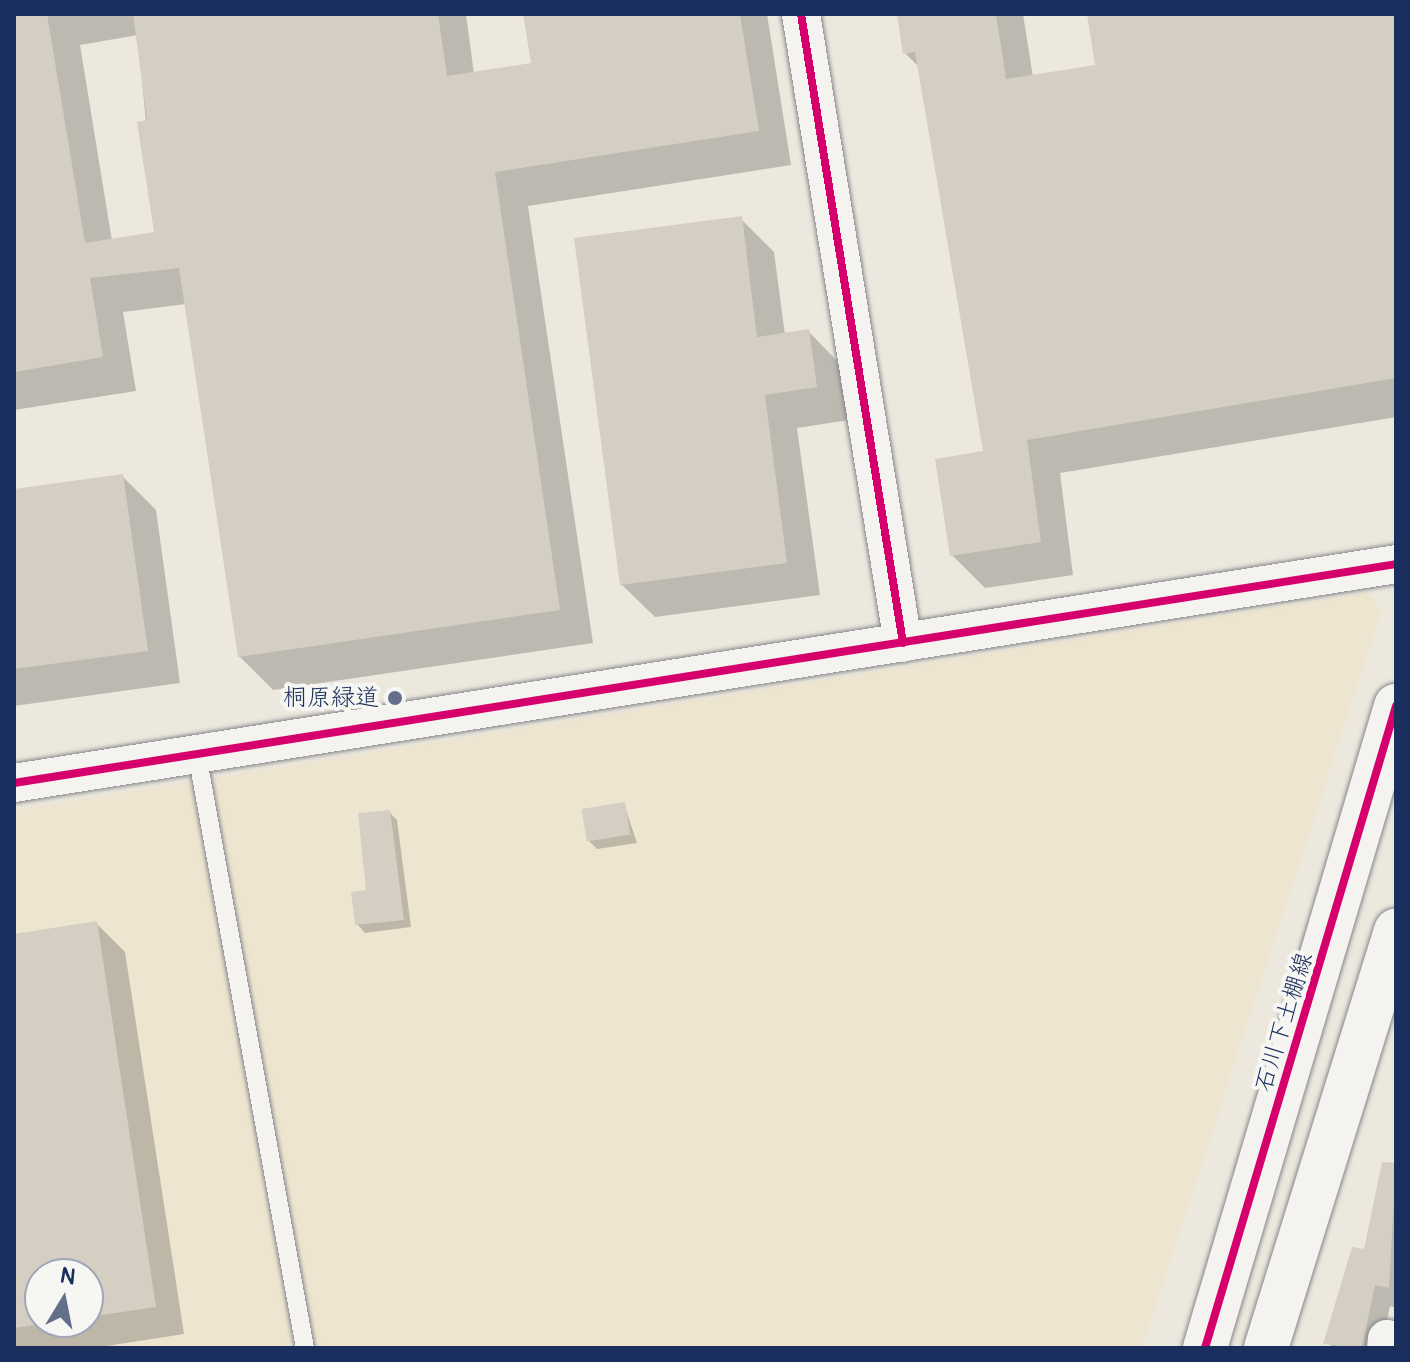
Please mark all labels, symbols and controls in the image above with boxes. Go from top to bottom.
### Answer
place label: 桐原緑道 [283,684,379,712]
marker: 桐原緑道 [386,689,404,707]
street label: 石川下土棚線 [1249,949,1319,1095]
north arrow [24,1258,104,1338]
text: N [58,1261,78,1291]

